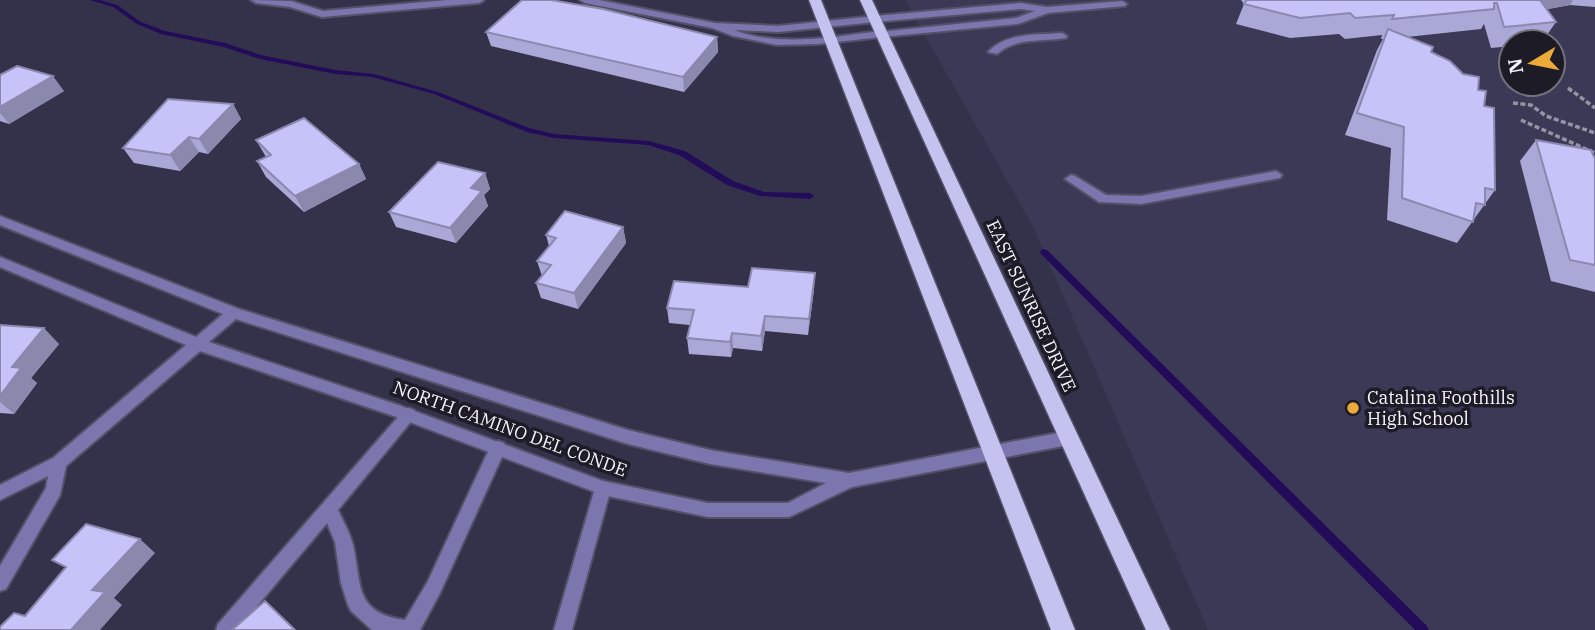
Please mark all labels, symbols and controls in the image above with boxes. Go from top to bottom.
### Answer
north arrow [1497,28,1567,98]
text: N [1502,56,1528,75]
street label: EAST SUNRISE DRIVE [981,216,1081,395]
street label: NORTH CAMINO DEL CONDE [390,375,630,482]
place label: Catalina Foothills High School [1367,386,1515,430]
marker: Catalina Foothills High School [1345,400,1361,416]

